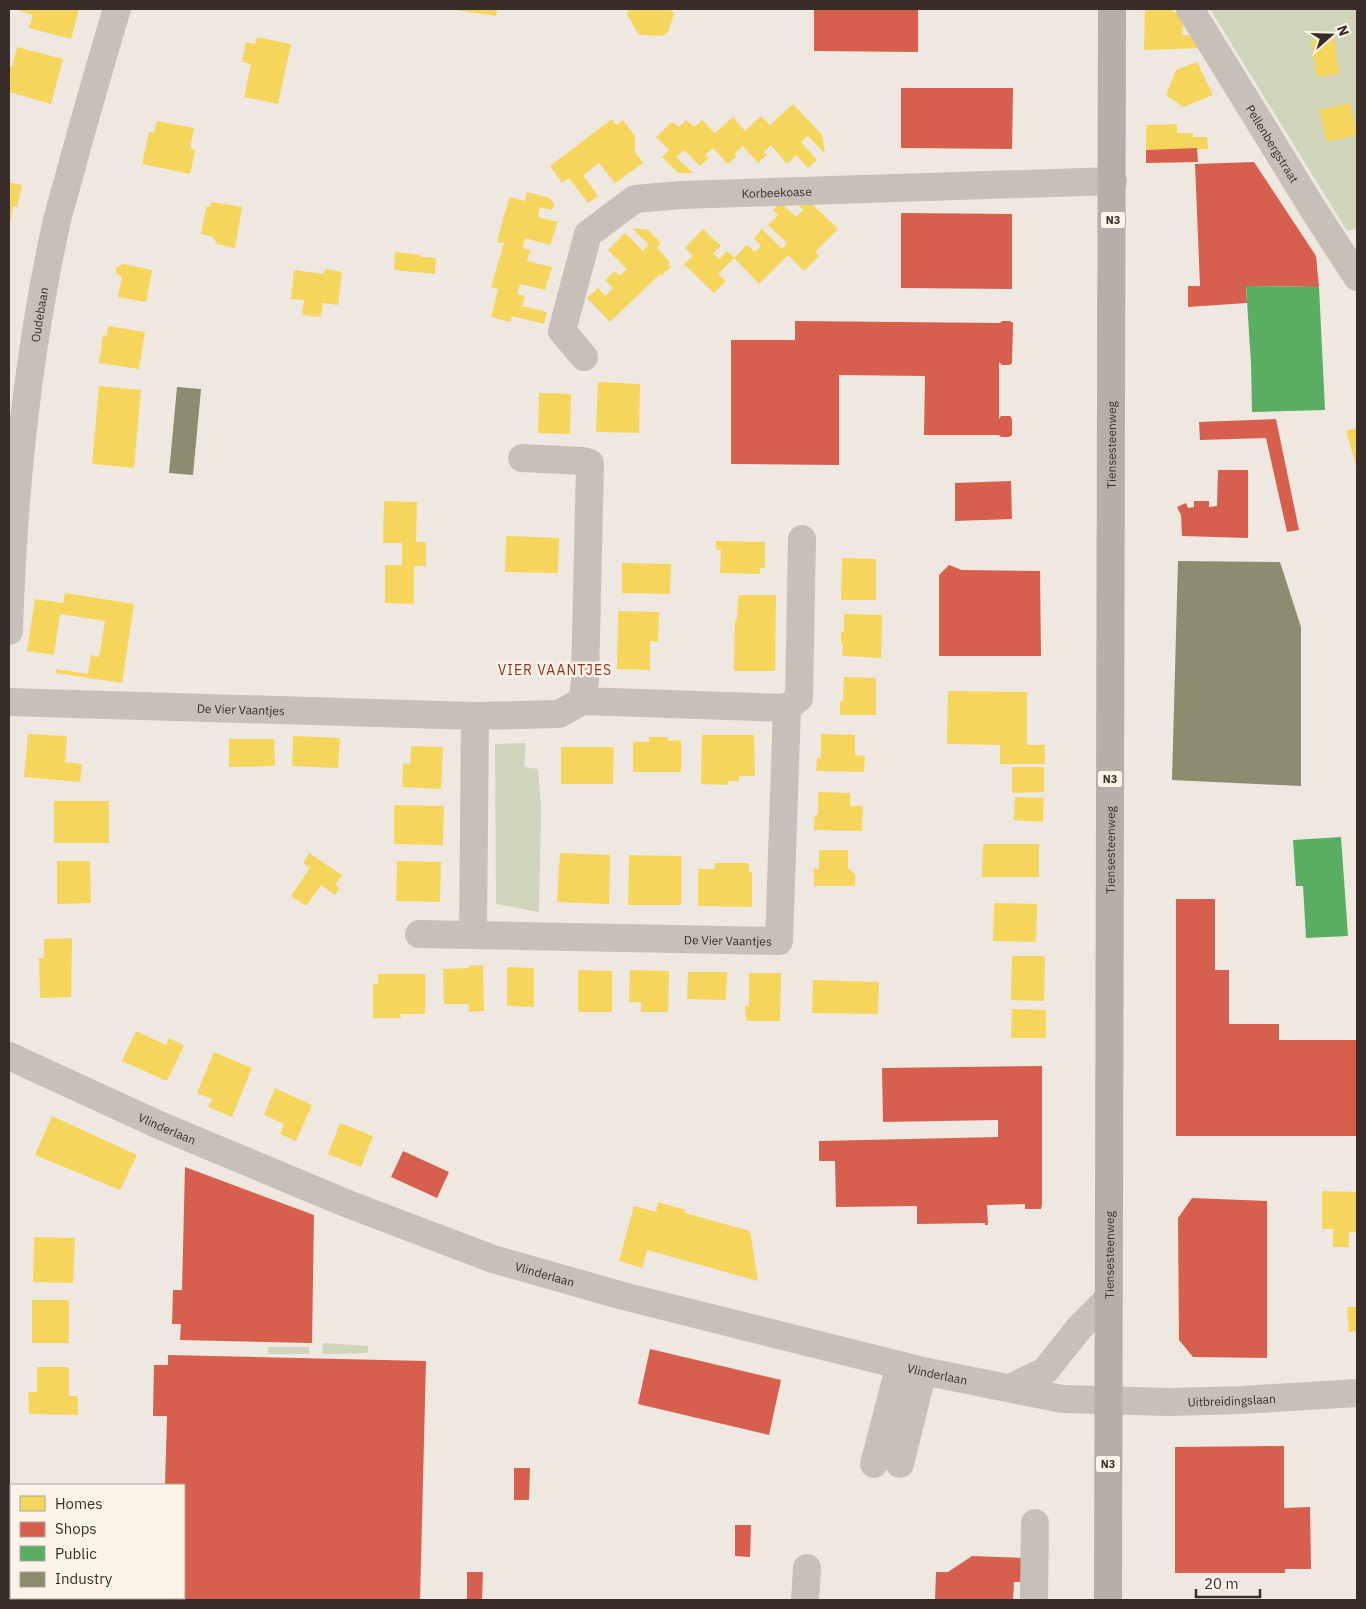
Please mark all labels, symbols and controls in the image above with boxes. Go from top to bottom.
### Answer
north arrow [1306,10,1356,60]
text: N [1333,23,1353,38]
street label: Pellenbergstraat [1243,102,1302,185]
street label: Korbeekoase [741,183,812,201]
road number: N3 [1100,212,1126,228]
street label: Oudebaan [27,286,51,343]
street label: Tiensesteenweg [1103,400,1119,489]
district label: VIER VAANTJES [498,661,612,679]
street label: De Vier Vaantjes [197,700,285,718]
road number: N3 [1098,771,1122,788]
street label: Tiensesteenweg [1102,805,1117,894]
street label: De Vier Vaantjes [684,932,772,948]
street label: Vlinderlaan [136,1109,198,1147]
street label: Tiensesteenweg [1101,1210,1116,1299]
street label: Vlinderlaan [513,1258,576,1289]
street label: Vlinderlaan [906,1360,969,1387]
street label: Uitbreidingslaan [1187,1390,1276,1409]
road number: N3 [1096,1456,1120,1472]
legend [10,1484,185,1599]
text: Homes [55,1494,103,1513]
text: Shops [55,1519,97,1538]
text: Public [55,1544,97,1563]
scale bar [1196,1566,1260,1598]
text: Industry [55,1569,113,1588]
text: 20 m [1204,1574,1239,1593]

